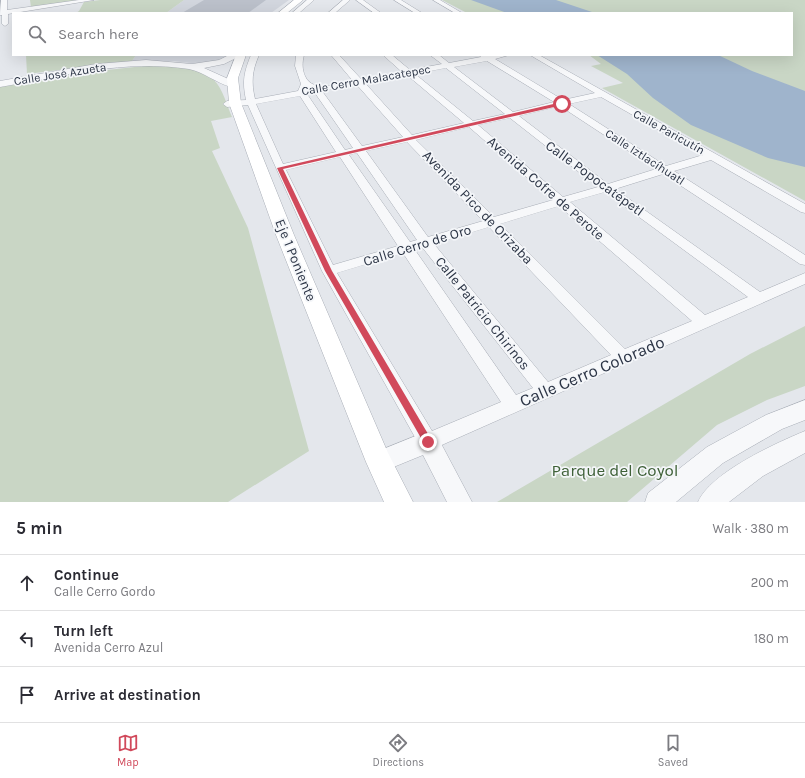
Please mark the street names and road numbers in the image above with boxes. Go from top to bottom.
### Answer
street label: Calle José Azueta [13,60,107,88]
street label: Calle Cerro Malacatepec [300,62,432,98]
street label: Calle Paricutín [631,107,707,157]
street label: Calle Iztlacíhuatl [603,126,687,188]
street label: Avenida Cofre de Perote [484,133,608,244]
street label: Calle Popocatépetl [542,137,647,220]
street label: Avenida Pico de Orizaba [419,147,536,268]
street label: Eje 1 Poniente [271,217,320,304]
street label: Calle Cerro de Oro [361,221,473,270]
street label: Calle Patricio Chirinos [432,253,534,373]
street label: Calle Cerro Colorado [517,331,667,411]

